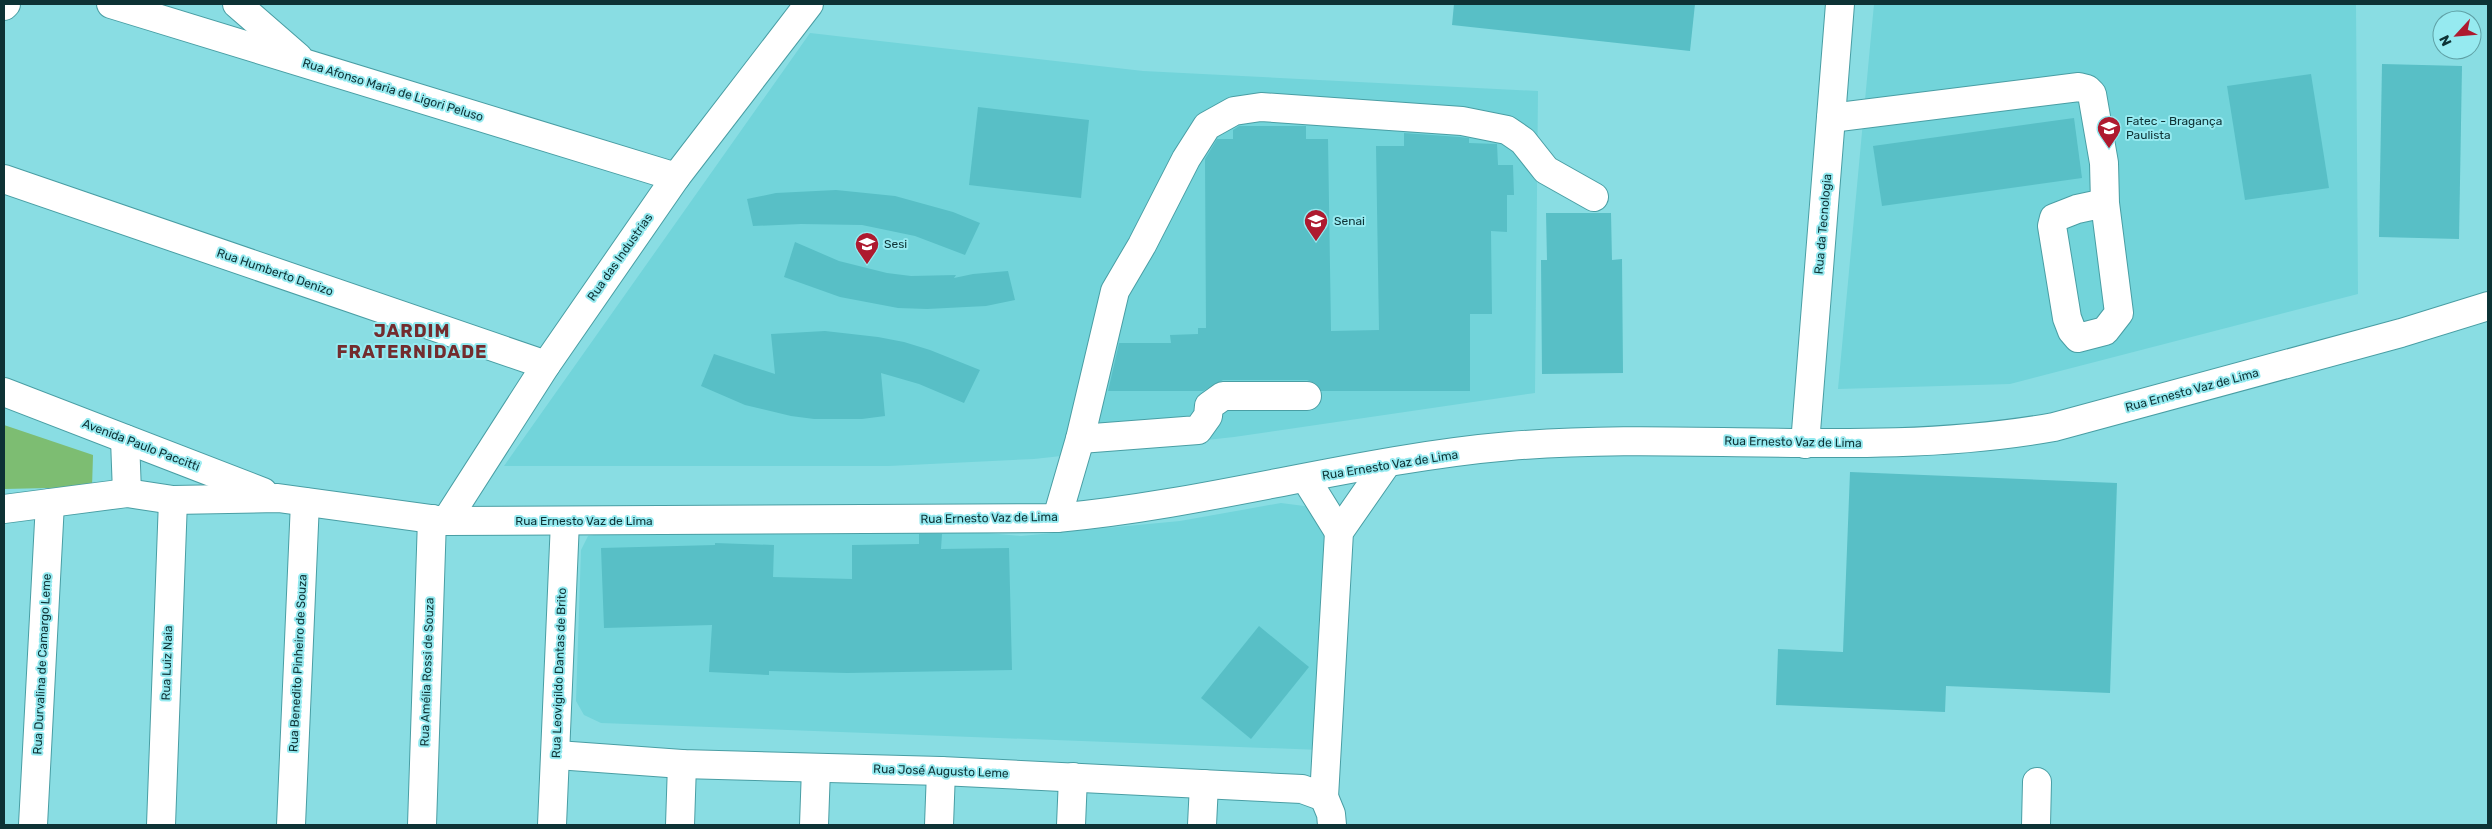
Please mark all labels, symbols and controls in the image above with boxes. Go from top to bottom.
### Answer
north arrow [2432,10,2482,60]
text: N [2436,32,2456,49]
street label: Rua Afonso Maria de Ligori Peluso [301,56,485,124]
place label: Fatec - Bragança Paulista [2126,114,2222,142]
school or university icon: Fatec - Bragança Paulista [2096,115,2122,149]
street label: Rua da Tecnologia [1812,173,1834,275]
school or university icon: Senai [1303,208,1329,242]
street label: Rua das Industrias [585,211,655,303]
place label: Senai [1334,214,1365,228]
school or university icon: Sesi [854,231,880,265]
place label: Sesi [884,237,907,251]
street label: Rua Humberto Denizo [215,245,335,299]
district label: JARDIM FRATERNIDADE [336,320,488,363]
street label: Rua Ernesto Vaz de Lima [2124,365,2260,415]
street label: Avenida Paulo Paccitti [80,416,202,474]
street label: Rua Ernesto Vaz de Lima [1724,434,1862,450]
street label: Rua Ernesto Vaz de Lima [1321,447,1459,483]
street label: Rua Ernesto Vaz de Lima [920,510,1058,526]
street label: Rua Ernesto Vaz de Lima [515,514,653,528]
street label: Rua Durvalina de Camargo Leme [30,573,54,755]
street label: Rua Benedito Pinheiro de Souza [286,574,310,752]
street label: Rua Leovigildo Dantas de Brito [549,587,569,758]
street label: Rua Amélia Rossi de Souza [417,597,437,747]
street label: Rua Luiz Naia [159,625,175,701]
street label: Rua José Augusto Leme [873,762,1009,780]

